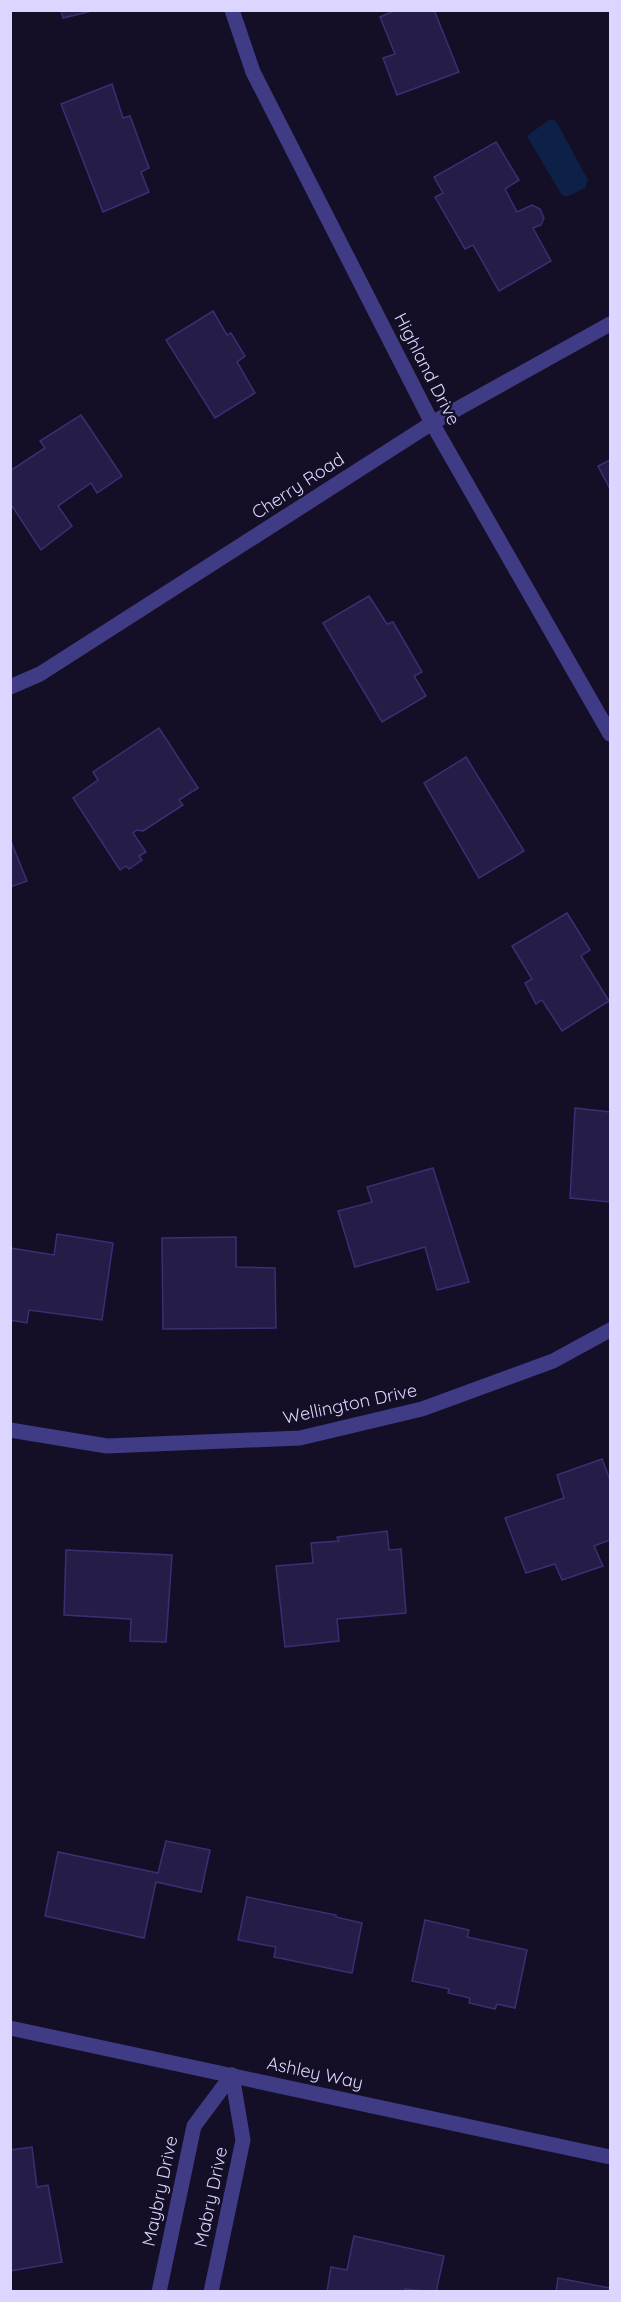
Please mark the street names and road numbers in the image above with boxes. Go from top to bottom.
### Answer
street label: Highland Drive [389,309,466,429]
street label: Cherry Road [247,447,348,524]
street label: Wellington Drive [281,1378,419,1429]
street label: Ashley Way [265,2051,365,2094]
street label: Maybry Drive [137,2134,182,2248]
street label: Mabry Drive [189,2145,232,2249]

